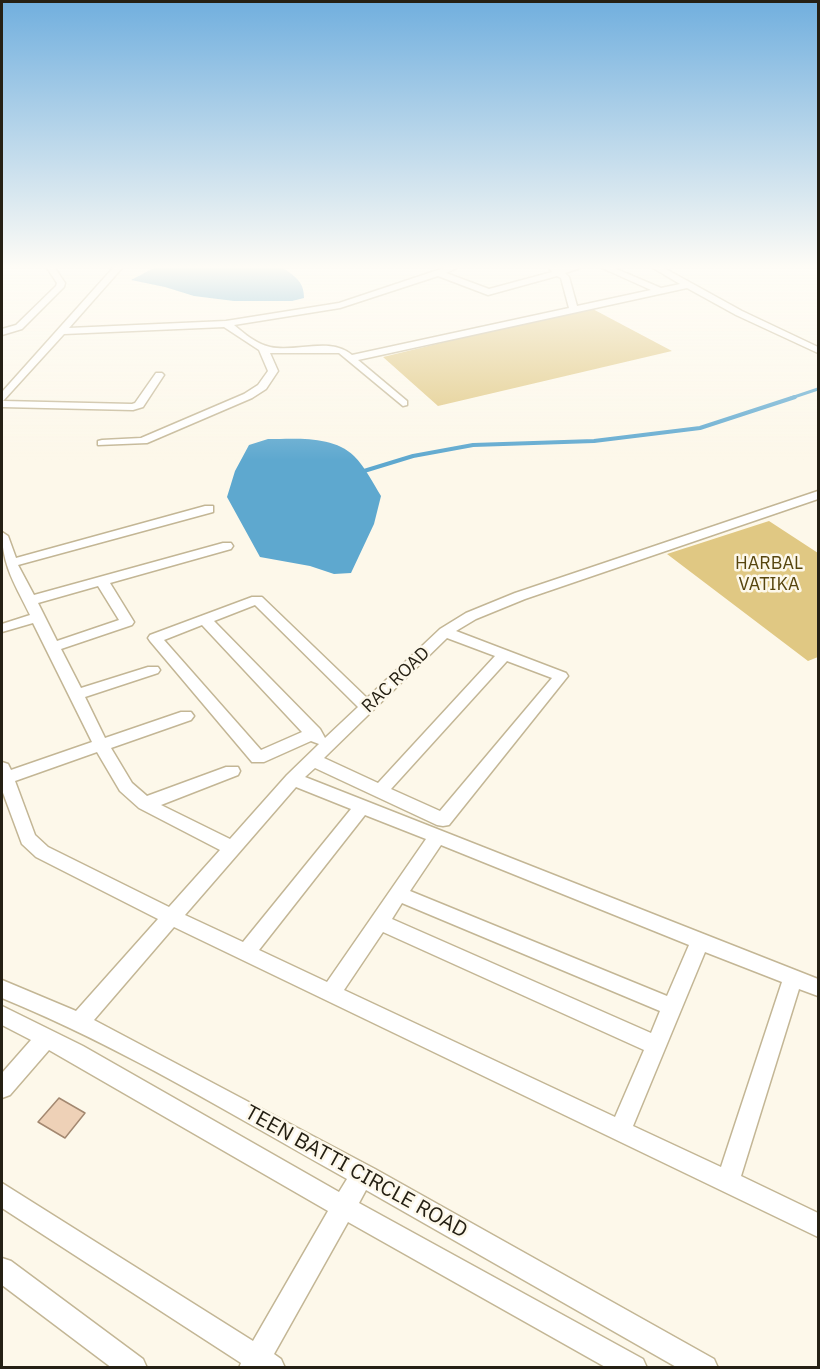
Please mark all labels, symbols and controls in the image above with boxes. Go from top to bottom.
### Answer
park label: HARBAL VATIKA [735,553,803,596]
street label: RAC ROAD [358,642,434,718]
street label: TEEN BATTI CIRCLE ROAD [240,1100,472,1244]

